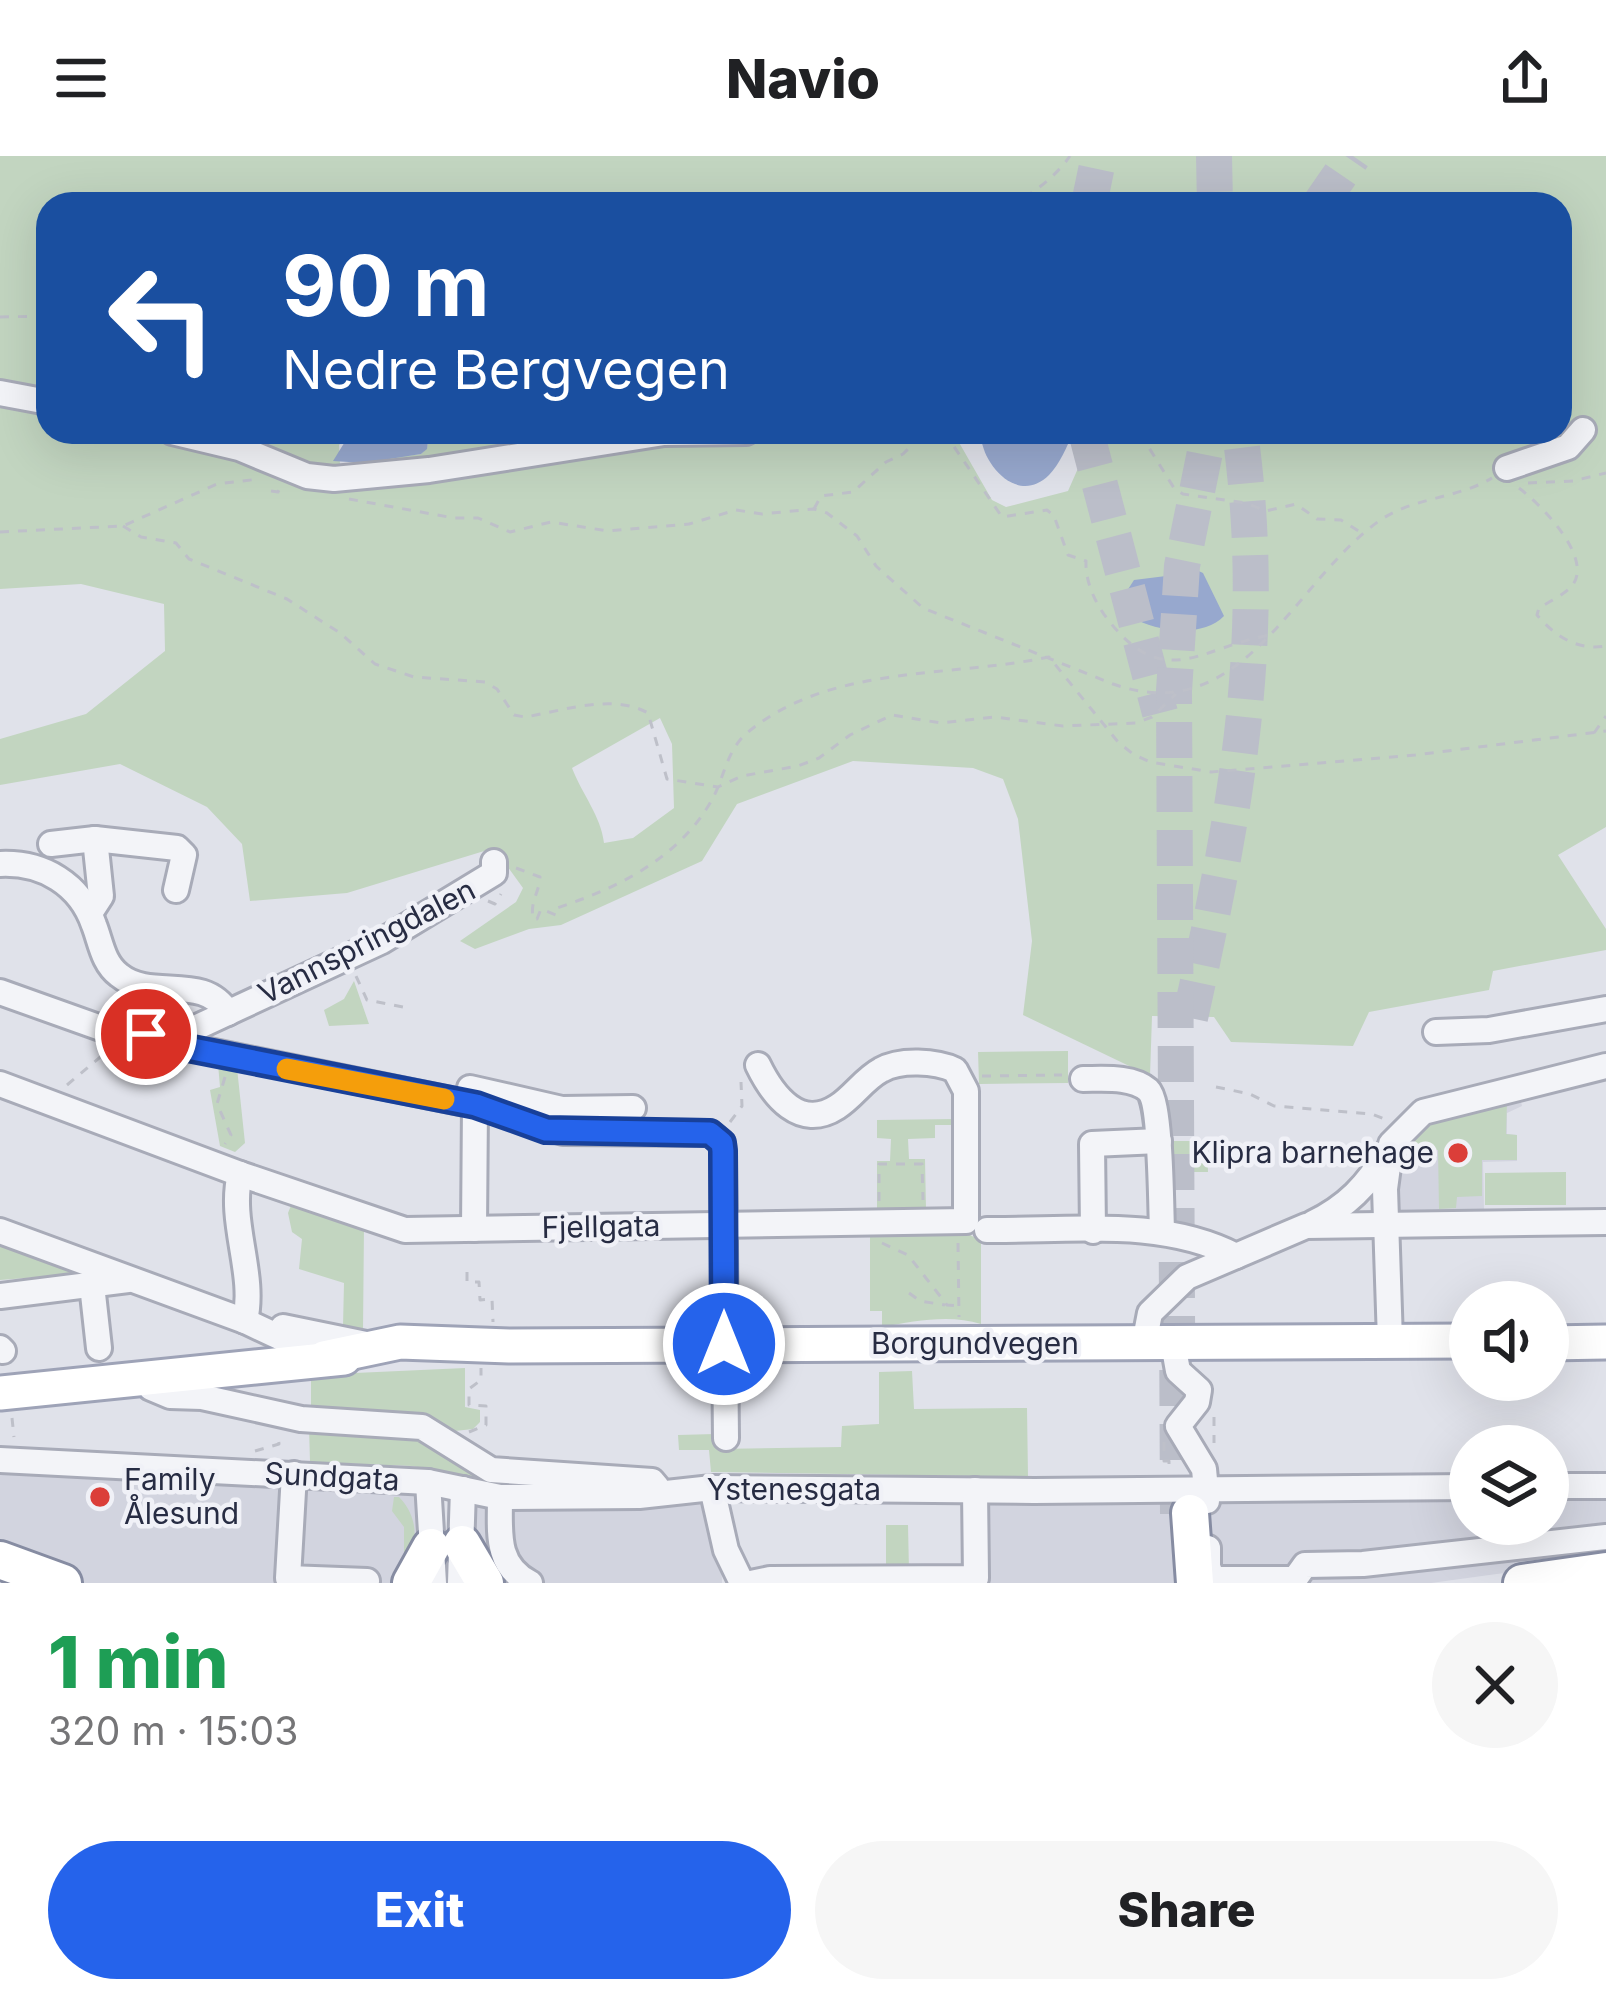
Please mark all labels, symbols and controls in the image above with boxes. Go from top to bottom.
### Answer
icon: menu [48,45,114,111]
icon: share [1492,45,1558,111]
text: Navio [726,46,880,111]
text: 90 m [282,235,490,336]
icon: left [84,240,240,396]
text: Nedre Bergvegen [282,337,730,402]
street label: Vannspringdalen [252,871,481,1011]
pin [95,983,197,1085]
icon: arrive [113,1001,179,1067]
place label: Klipra barnehage [1191,1134,1434,1170]
marker: Klipra barnehage [1445,1140,1471,1166]
street label: Fjellgata [541,1207,661,1245]
position arrow [661,1281,787,1407]
map controls [1449,1281,1569,1545]
button: sound [1449,1281,1569,1401]
street label: Borgundvegen [871,1325,1079,1361]
button: layers [1449,1425,1569,1545]
street label: Sundgata [264,1454,400,1498]
place label: Family Ålesund [124,1461,239,1531]
street label: Ystenesgata [707,1471,881,1507]
marker: Family Ålesund [87,1484,113,1510]
text: 1 min [48,1618,228,1705]
button: close [1432,1622,1558,1748]
text: 320 m · 15:03 [48,1707,298,1754]
button: Exit [48,1841,791,1979]
button: Share [815,1841,1558,1979]

